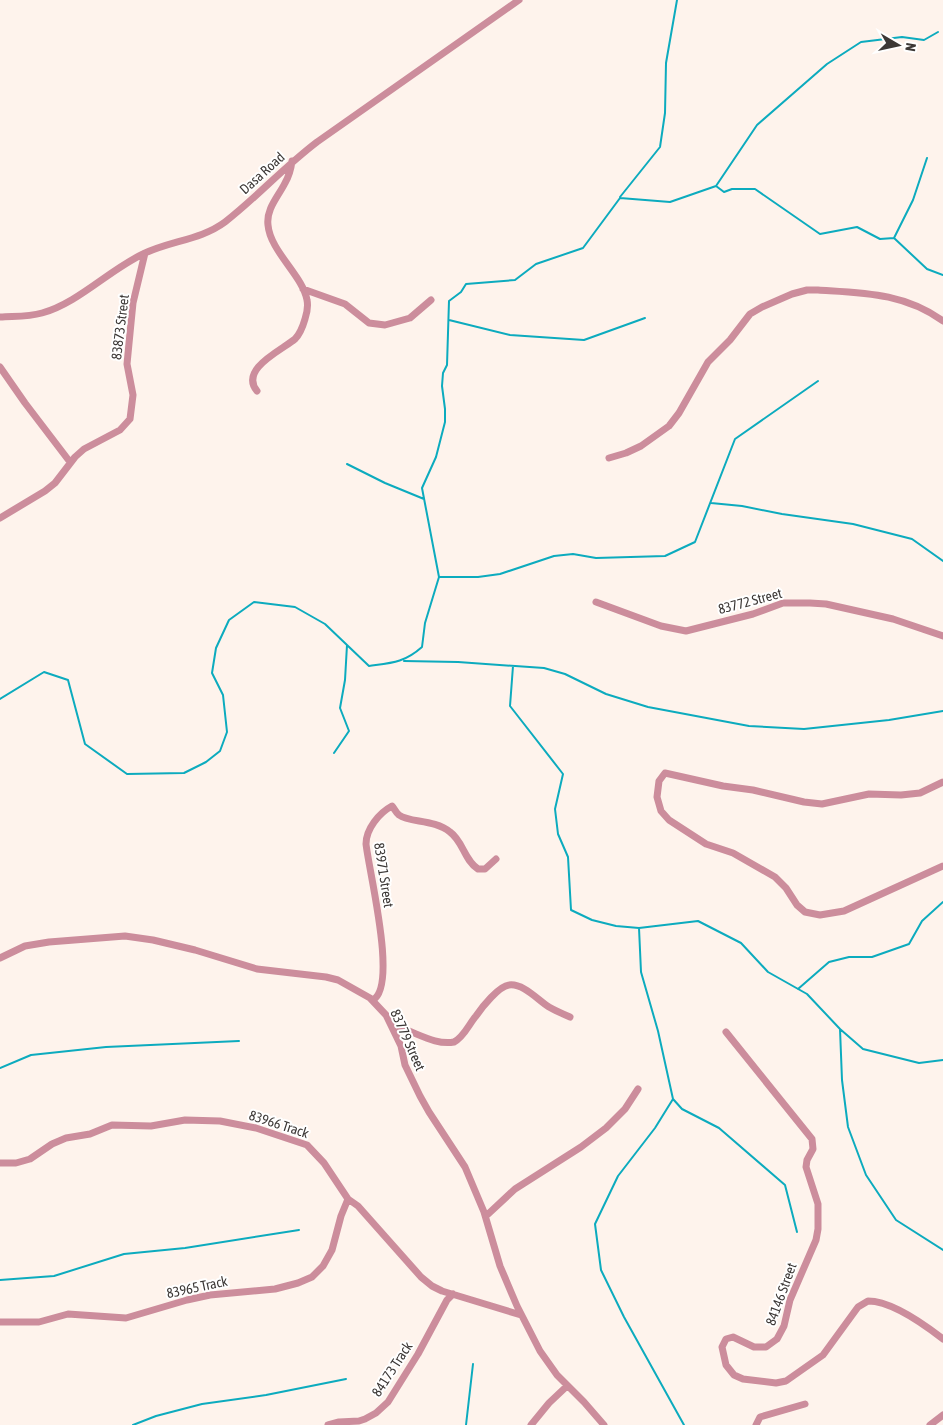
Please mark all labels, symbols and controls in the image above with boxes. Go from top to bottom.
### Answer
north arrow [873,20,923,70]
text: N [902,42,919,52]
street label: Dasa Road [236,149,288,197]
street label: 83873 Street [108,293,132,361]
street label: 83772 Street [716,585,784,617]
street label: 83971 Street [371,841,397,909]
street label: 83779 Street [387,1007,429,1073]
street label: 83966 Track [247,1107,311,1141]
street label: 84146 Street [762,1260,800,1328]
street label: 83965 Track [165,1273,229,1301]
street label: 84173 Track [368,1339,416,1399]

